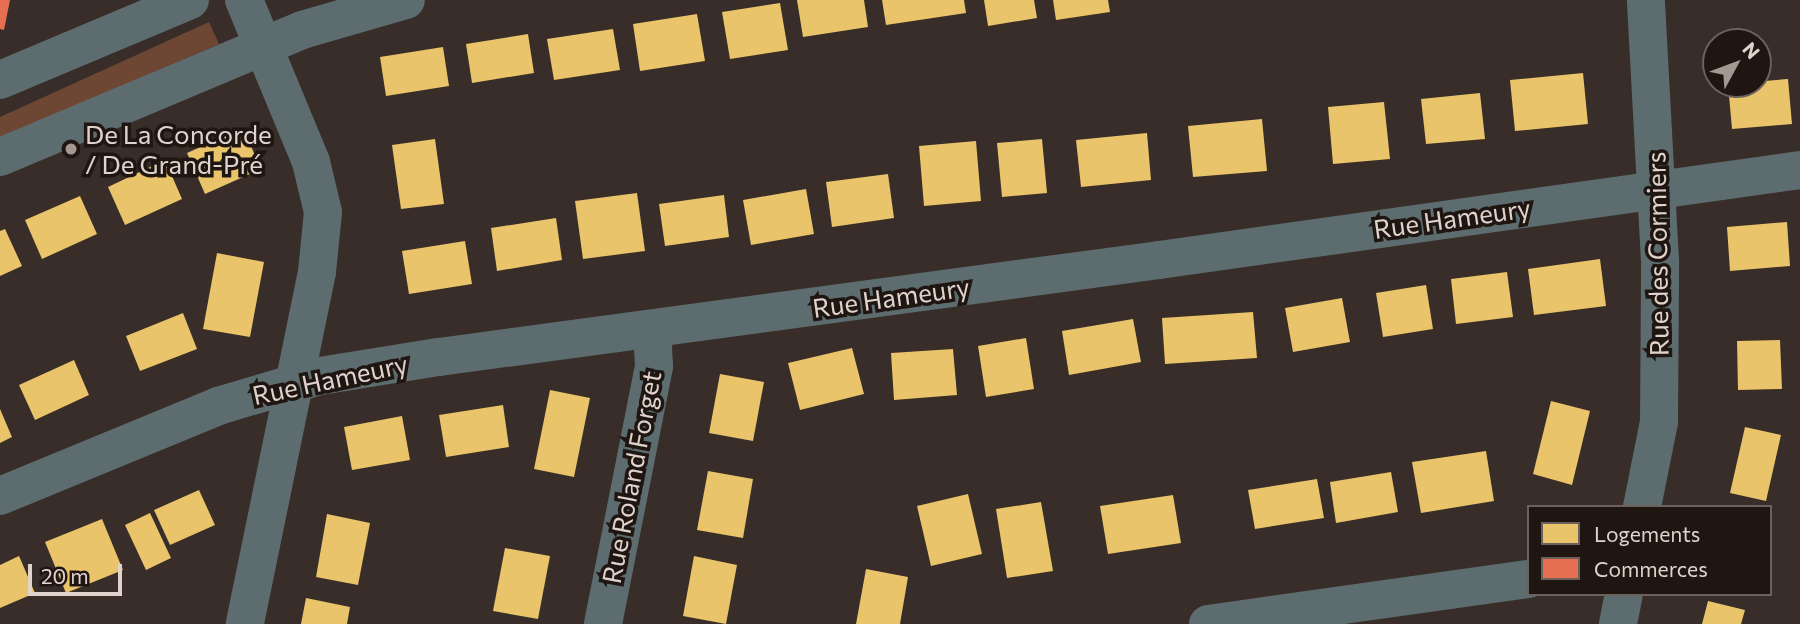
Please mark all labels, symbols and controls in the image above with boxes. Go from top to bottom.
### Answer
north arrow [1702,28,1772,98]
text: N [1738,37,1765,63]
place label: De La Concorde / De Grand-Pré [85,118,272,180]
marker: De La Concorde / De Grand-Pré [63,141,79,157]
street label: Rue des Cormiers [1640,151,1674,357]
street label: Rue Hameury [1371,192,1533,244]
street label: Rue Hameury [810,271,972,323]
street label: Rue Hameury [249,347,411,411]
street label: Rue Roland Forget [595,368,667,586]
legend [1527,505,1772,596]
text: Logements [1594,521,1700,546]
scale bar [32,550,126,594]
text: Commerces [1594,556,1708,581]
text: 20 m [41,563,89,588]

